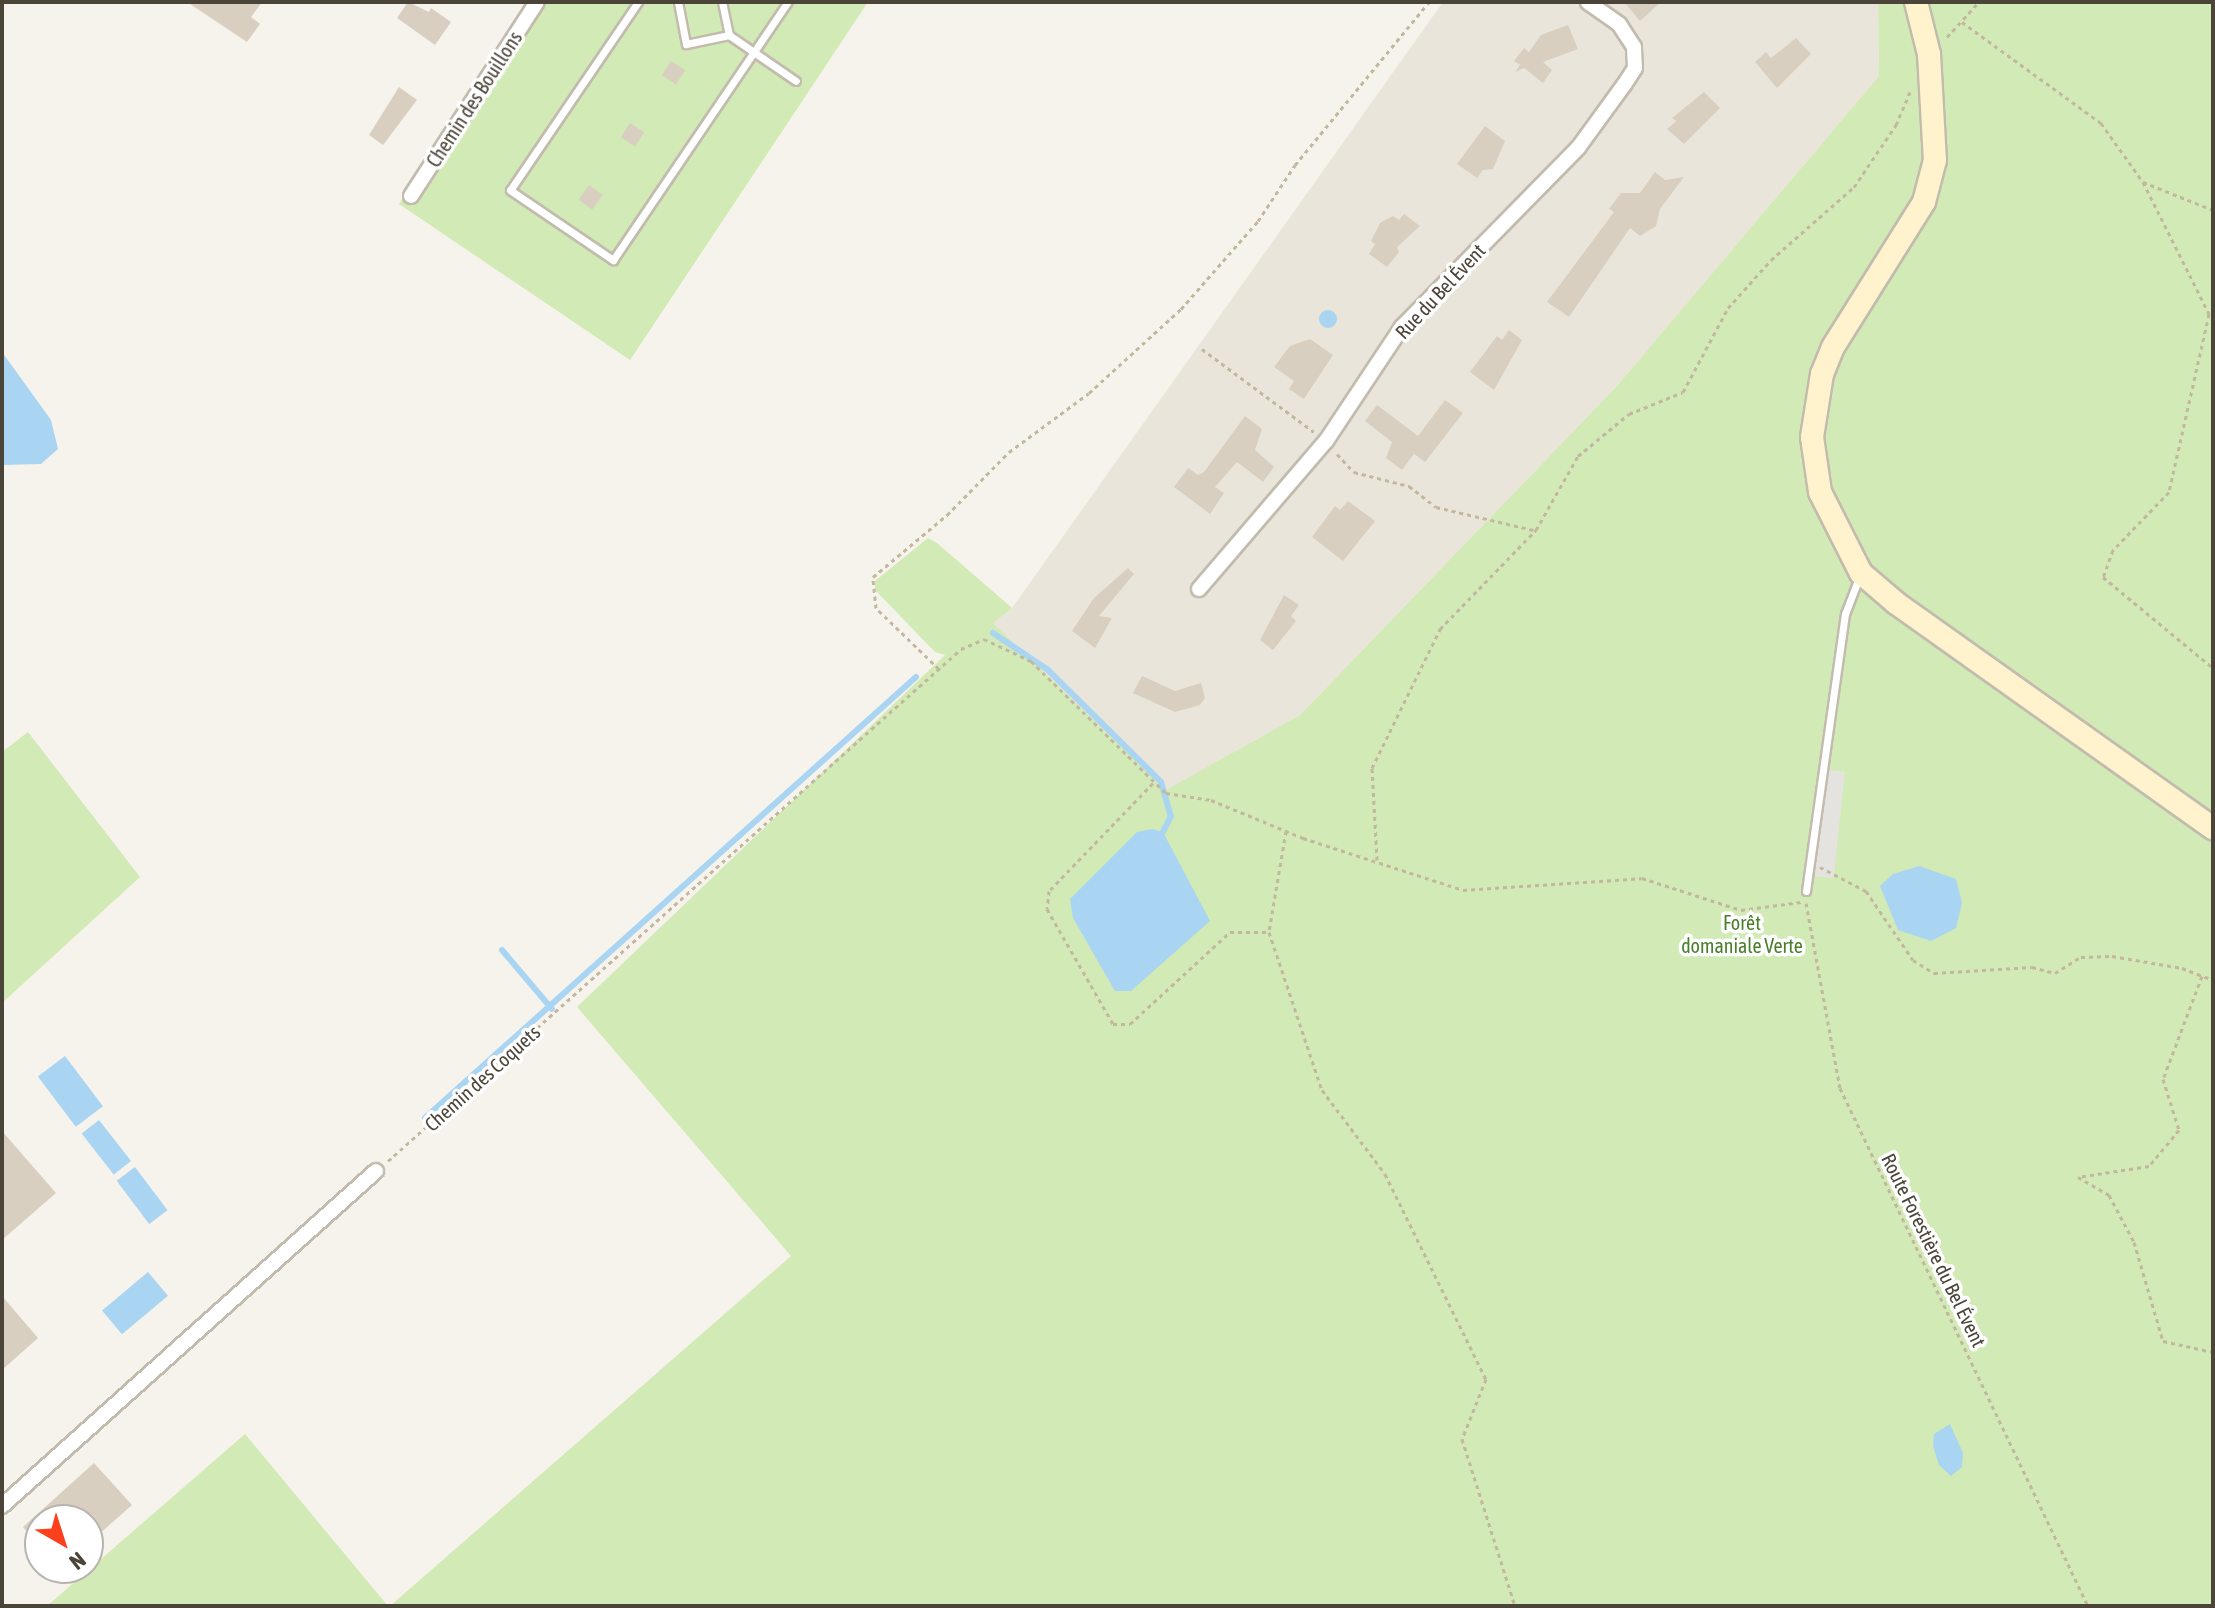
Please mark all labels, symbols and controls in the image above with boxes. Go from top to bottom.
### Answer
street label: Chemin des Bouillons [421,27,527,171]
street label: Rue du Bel Évent [1390,239,1490,343]
park label: Forêt domaniale Verte [1681,911,1803,958]
street label: Chemin des Coquets [419,1020,545,1136]
street label: Route Forestière du Bel Évent [1877,1149,1991,1351]
north arrow [24,1504,104,1584]
text: N [65,1547,91,1575]

